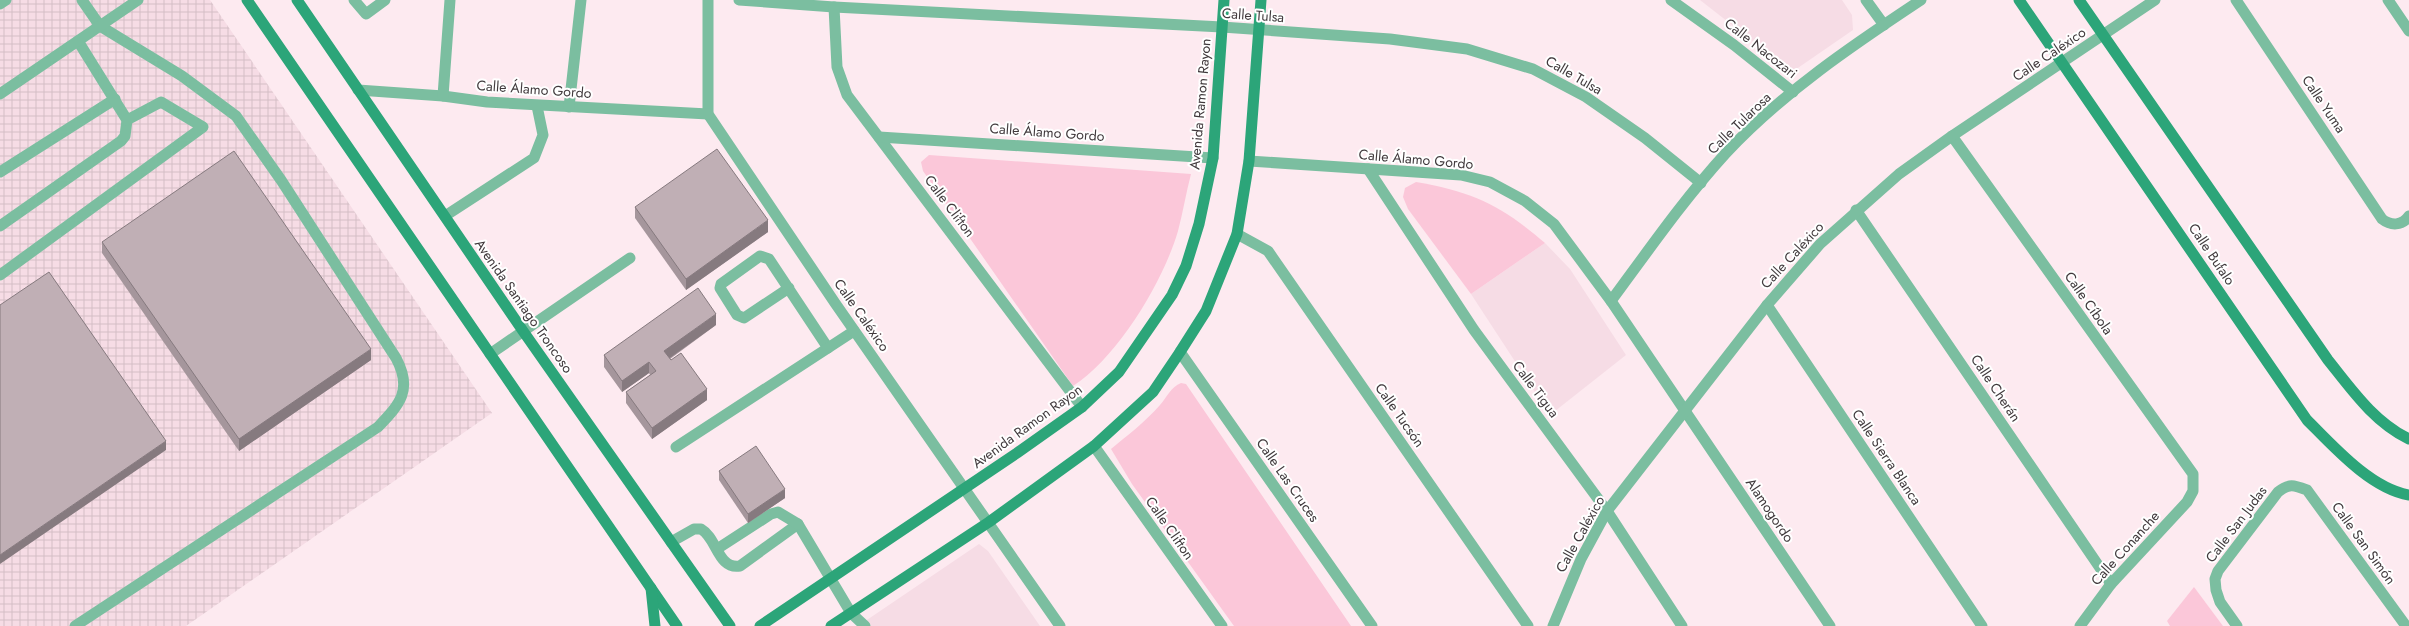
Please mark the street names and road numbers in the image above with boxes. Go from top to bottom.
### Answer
street label: Calle Tulsa [1221,3,1285,27]
street label: Calle Nacozari [1720,13,1802,83]
street label: Calle Caléxico [2008,22,2090,86]
street label: Avenida Ramon Rayon [1184,38,1216,170]
street label: Calle Tulsa [1542,51,1606,99]
street label: Calle Yuma [2297,71,2351,137]
street label: Calle Álamo Gordo [476,75,592,103]
street label: Calle Tularosa [1703,88,1775,158]
street label: Calle Álamo Gordo [989,118,1105,146]
street label: Calle Álamo Gordo [1358,144,1475,174]
street label: Calle Clifton [920,171,980,241]
street label: Calle Caléxico [1756,217,1828,293]
street label: Calle Bufalo [2184,219,2240,289]
street label: Avenida Santiago Troncoso [470,235,578,377]
street label: Calle Cíbola [2060,267,2118,339]
street label: Calle Caléxico [829,275,895,356]
street label: Calle Cherán [1966,350,2026,426]
street label: Calle Tigua [1508,356,1564,422]
street label: Avenida Ramon Rayon [968,379,1086,473]
street label: Calle Tucsón [1371,379,1429,451]
street label: Calle Sierra Blanca [1847,405,1927,509]
street label: Calle Las Cruces [1252,434,1325,526]
street label: Alamogordo [1741,474,1799,546]
street label: Calle San Judas [2201,481,2272,566]
street label: Calle Clifton [1141,492,1199,564]
street label: Calle Caléxico [1551,492,1609,576]
street label: Calle San Simón [2327,498,2401,588]
street label: Calle Conanche [2086,506,2164,590]

